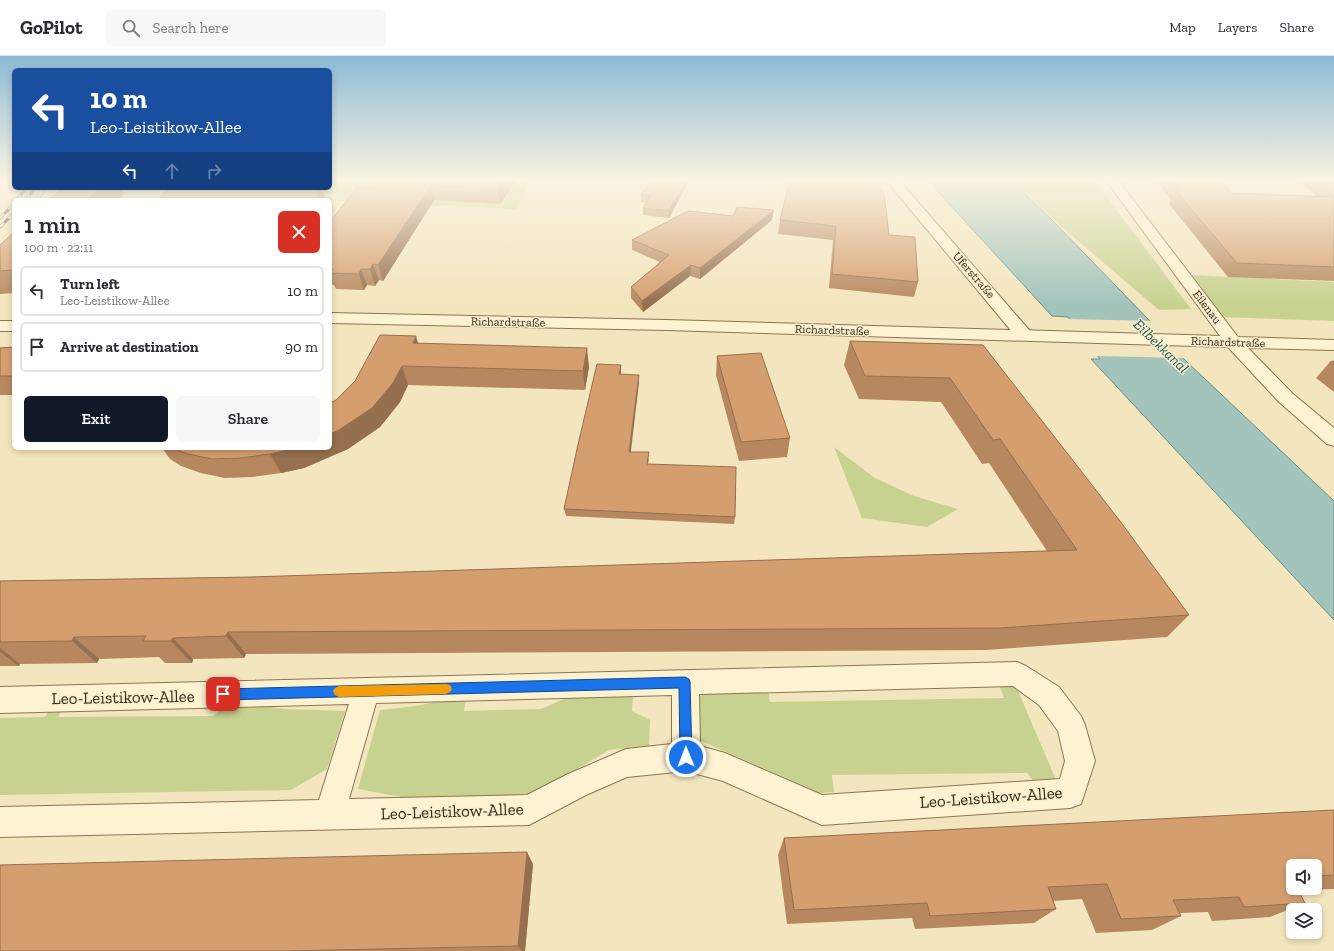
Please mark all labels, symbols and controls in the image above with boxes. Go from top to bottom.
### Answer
search box [106,10,386,46]
text: GoPilot [20,16,82,39]
icon: search [120,17,142,39]
text: Search here [152,19,228,37]
text: Map [1169,19,1196,36]
text: Layers [1218,19,1257,36]
text: Share [1279,19,1314,36]
text: 10 m [90,82,147,115]
icon: left [24,84,76,136]
text: Leo-Leistikow-Allee [90,116,242,138]
icon: left [119,160,141,182]
icon: ahead [161,160,183,182]
icon: right [203,160,225,182]
text: 1 min [24,210,80,239]
button: close [278,211,320,253]
text: 100 m · 22:11 [24,240,93,255]
street label: Uferstraße [950,249,998,301]
text: Turn left [60,275,120,293]
icon: left [26,280,48,302]
text: 10 m [287,282,318,300]
street label: Eilenau [1190,287,1224,327]
text: Leo-Leistikow-Allee [60,293,170,308]
street label: Richardstraße [471,314,546,330]
water label: Eilbekkanal [1130,315,1192,377]
street label: Richardstraße [795,322,870,338]
street label: Richardstraße [1191,334,1266,350]
icon: arrive [26,336,48,358]
text: Arrive at destination [60,338,199,356]
text: 90 m [285,338,318,356]
button: Exit [24,396,168,442]
button: Share [176,396,320,442]
pin [206,677,240,711]
icon: arrive [212,683,234,705]
street label: Leo-Leistikow-Allee [51,686,195,708]
position arrow [665,736,707,778]
street label: Leo-Leistikow-Allee [919,782,1063,812]
street label: Leo-Leistikow-Allee [380,799,524,823]
map controls [1286,859,1322,939]
button: sound [1286,859,1322,895]
button: layers [1286,903,1322,939]

